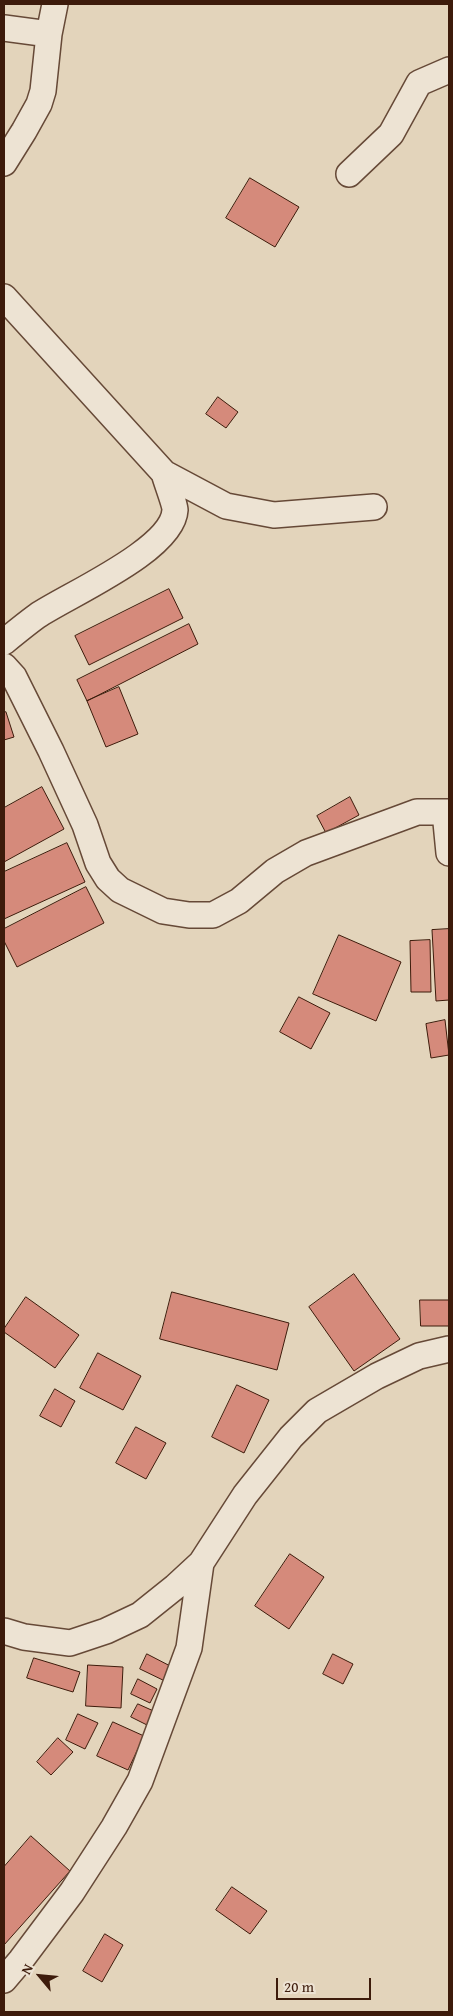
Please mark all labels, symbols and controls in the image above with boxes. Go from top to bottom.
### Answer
north arrow [15,1951,65,2001]
text: N [16,1960,38,1978]
scale bar [278,1968,373,2000]
text: 20 m [284,1976,314,1997]

